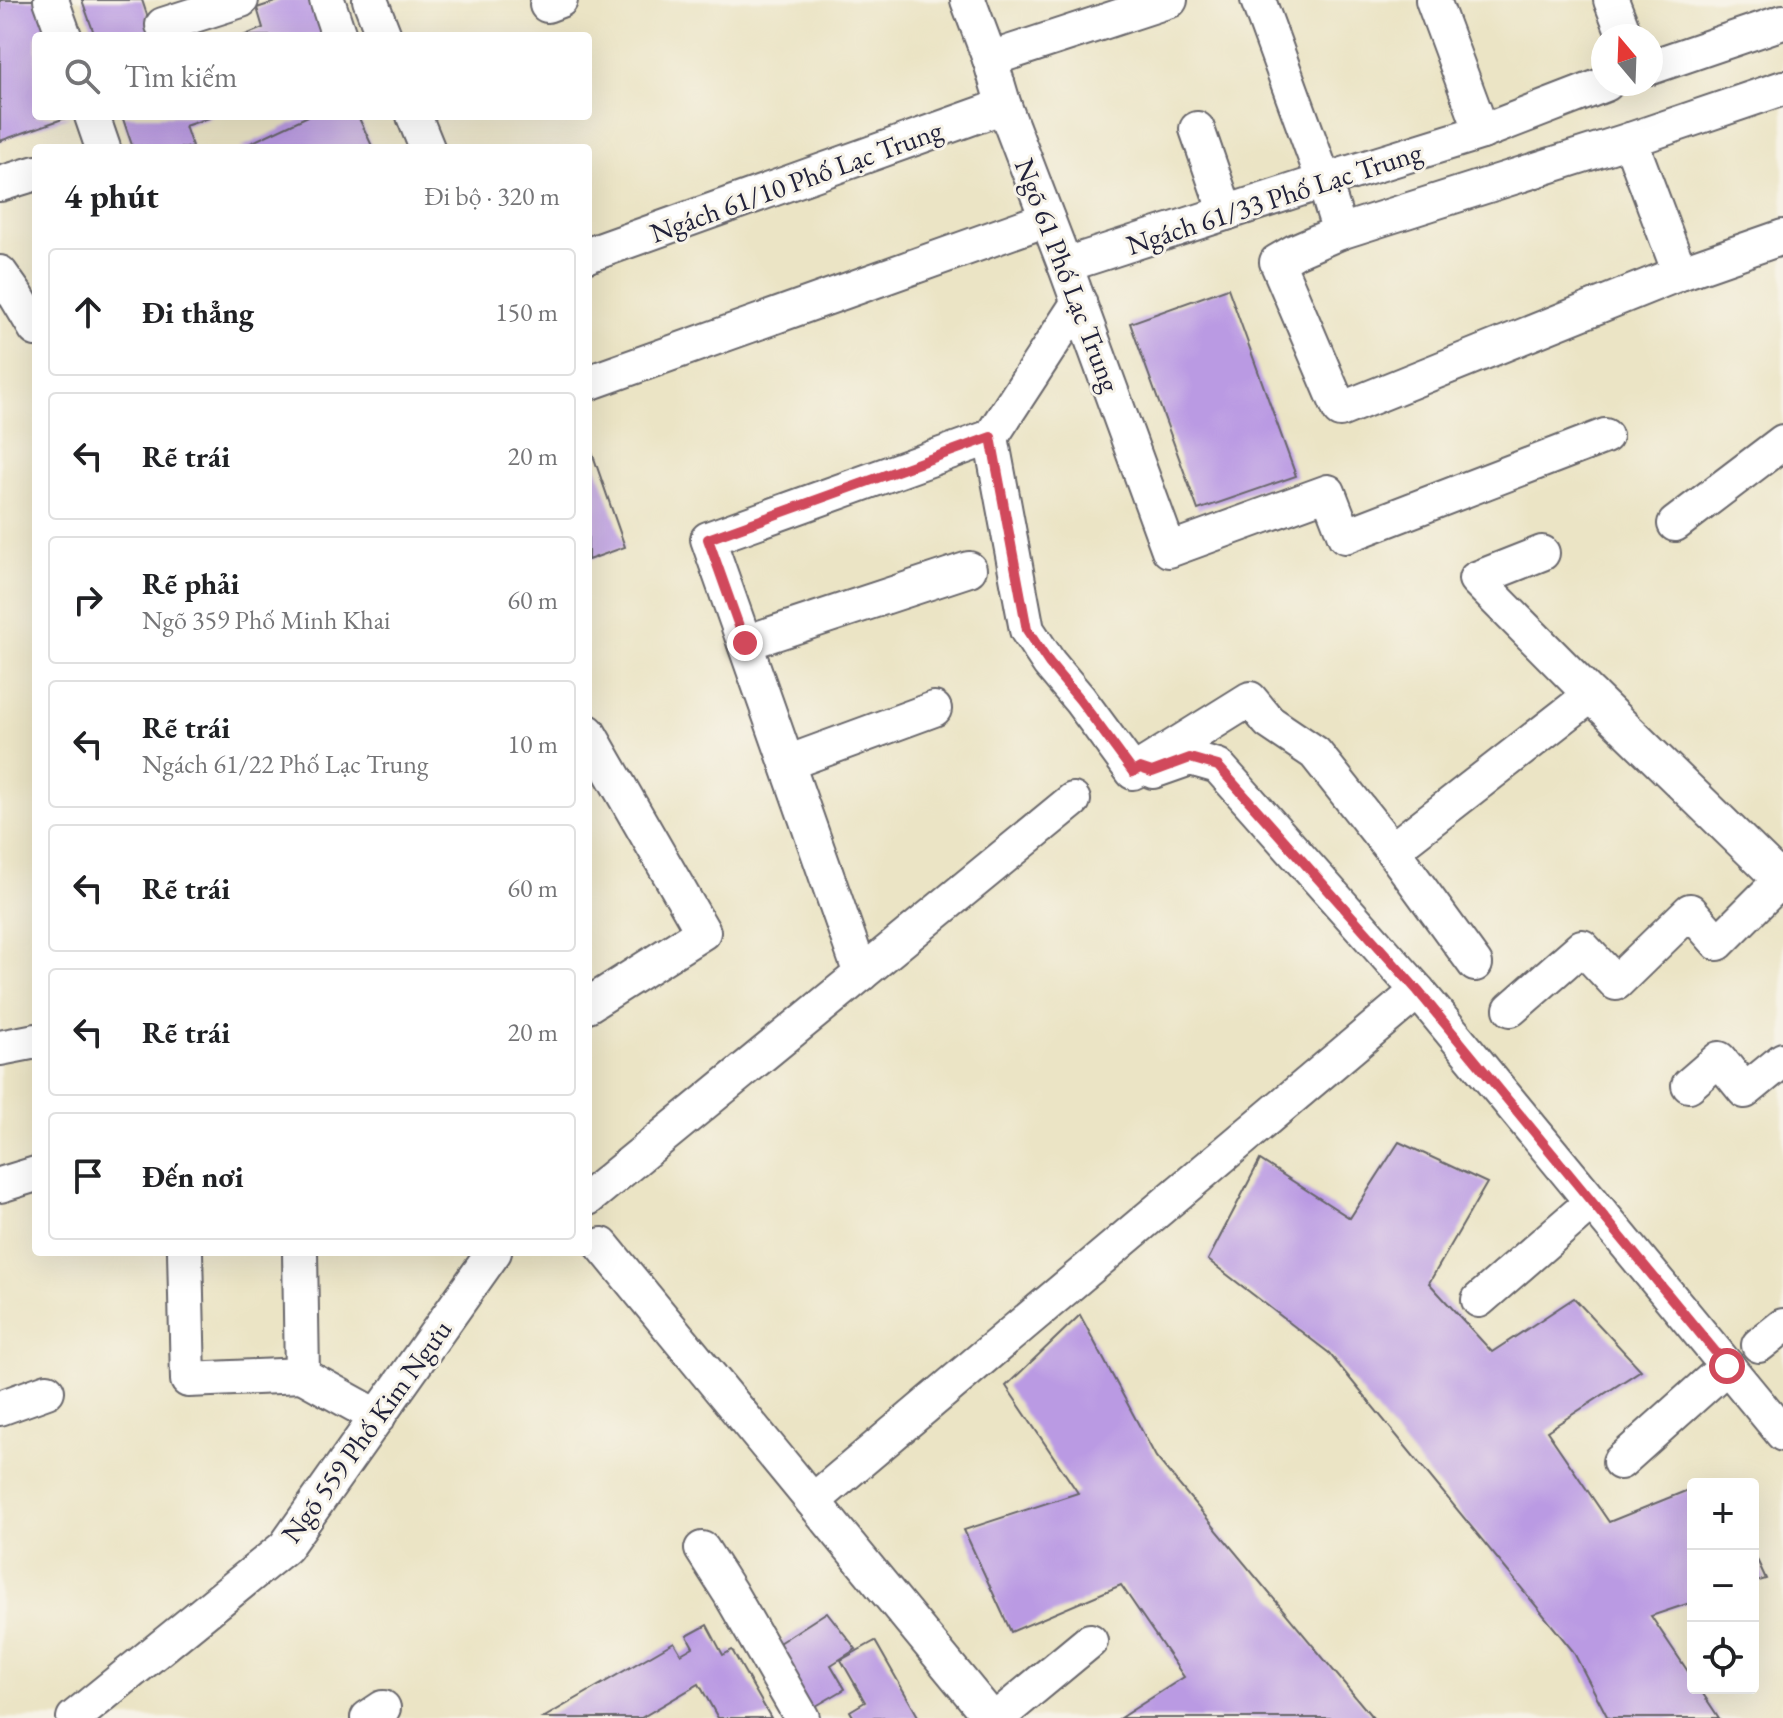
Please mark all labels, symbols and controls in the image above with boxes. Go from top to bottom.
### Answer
north arrow [1591,24,1663,96]
search box [32,32,592,120]
icon: search [60,54,104,98]
text: Tìm kiếm [124,57,237,96]
street label: Ngách 61/10 Phố Lạc Trung [645,111,948,251]
street label: Ngách 61/33 Phố Lạc Trung [1122,133,1427,263]
street label: Ngõ 61 Phố Lạc Trung [1007,153,1129,398]
text: 4 phút [64,174,159,218]
text: Đi bộ · 320 m [424,179,560,213]
icon: ahead [66,290,110,334]
text: Đi thẳng [142,293,254,332]
text: 150 m [495,295,558,329]
icon: left [66,434,110,478]
text: Rẽ trái [142,437,230,476]
text: 20 m [508,439,558,473]
text: Rẽ phải [142,564,239,603]
icon: right [66,578,110,622]
text: 60 m [508,583,558,617]
text: Ngõ 359 Phố Minh Khai [142,603,390,637]
route end [727,625,763,661]
text: Rẽ trái [142,708,230,747]
icon: left [66,722,110,766]
text: 10 m [508,727,558,761]
text: Ngách 61/22 Phố Lạc Trung [142,747,428,781]
icon: left [66,866,110,910]
text: Rẽ trái [142,869,230,908]
text: 60 m [508,871,558,905]
icon: left [66,1010,110,1054]
text: Rẽ trái [142,1013,230,1052]
text: 20 m [508,1015,558,1049]
icon: arrive [66,1154,110,1198]
text: Đến nơi [142,1157,244,1196]
street label: Ngõ 559 Phố Kim Ngưu [273,1312,459,1550]
route start [1709,1348,1745,1384]
map controls [1687,1478,1759,1694]
button: + [1687,1478,1759,1550]
button: − [1687,1550,1759,1622]
button: locate [1687,1622,1759,1694]

